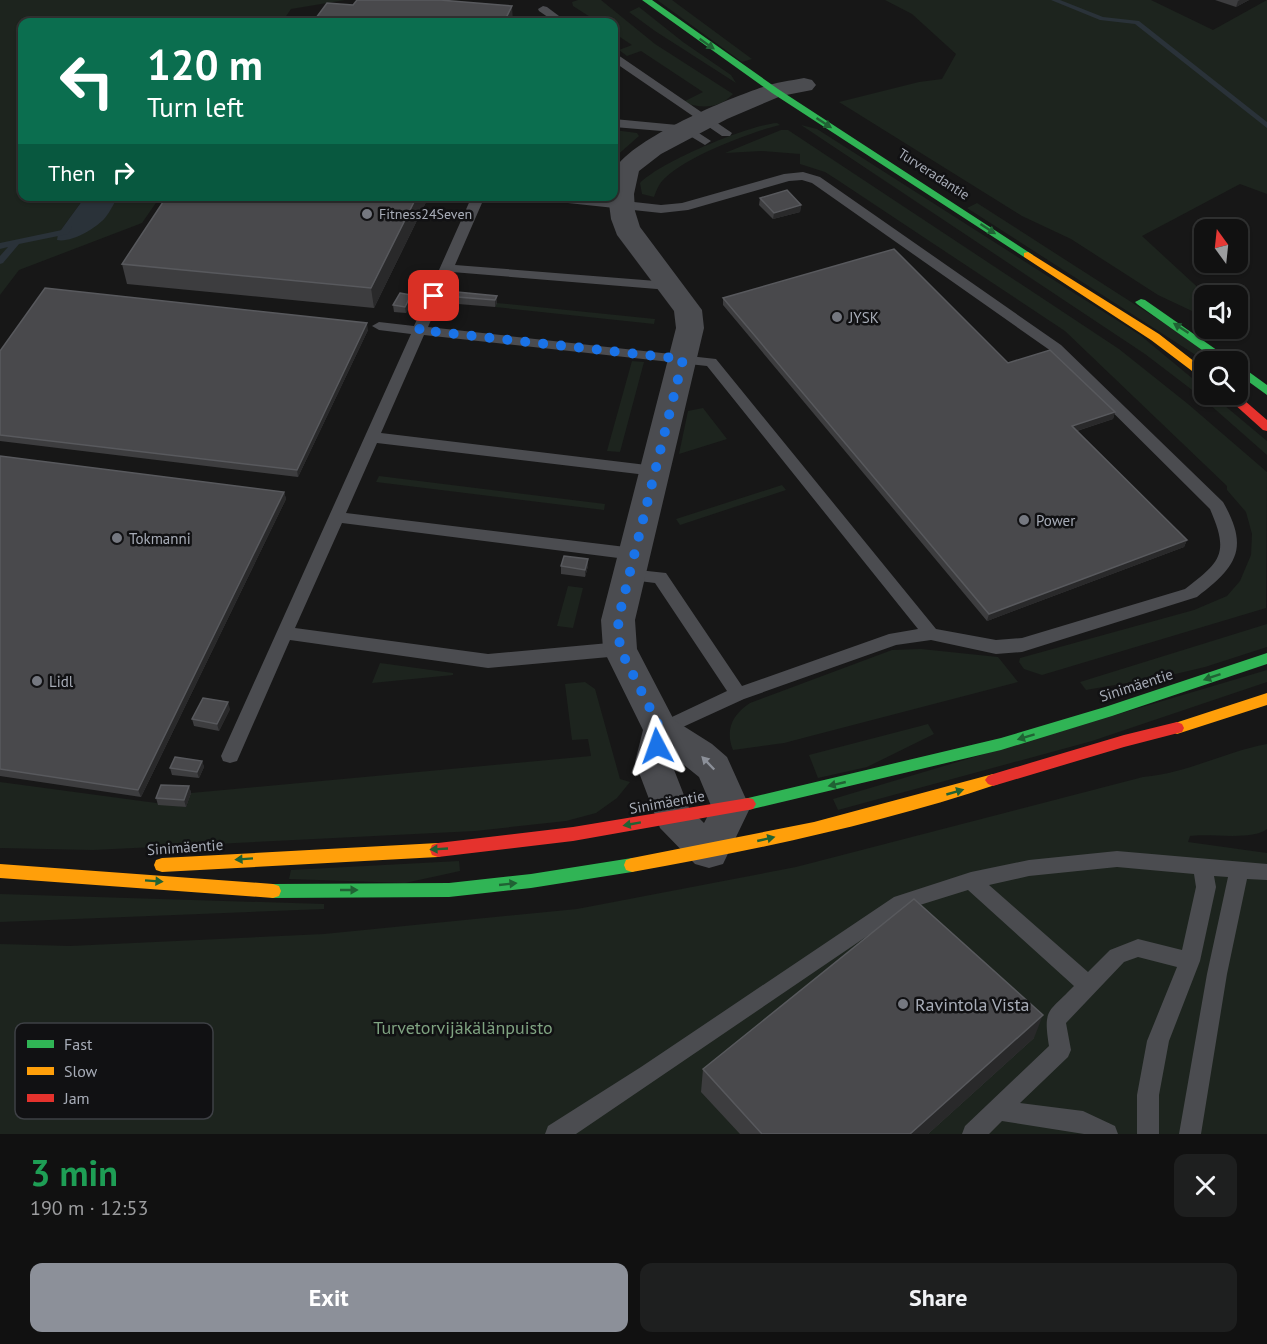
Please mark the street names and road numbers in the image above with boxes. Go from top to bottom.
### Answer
street label: Turveradantie [895,144,973,204]
street label: Sinimäentie [1097,664,1175,706]
street label: Sinimäentie [628,786,706,818]
street label: Sinimäentie [146,835,224,859]

